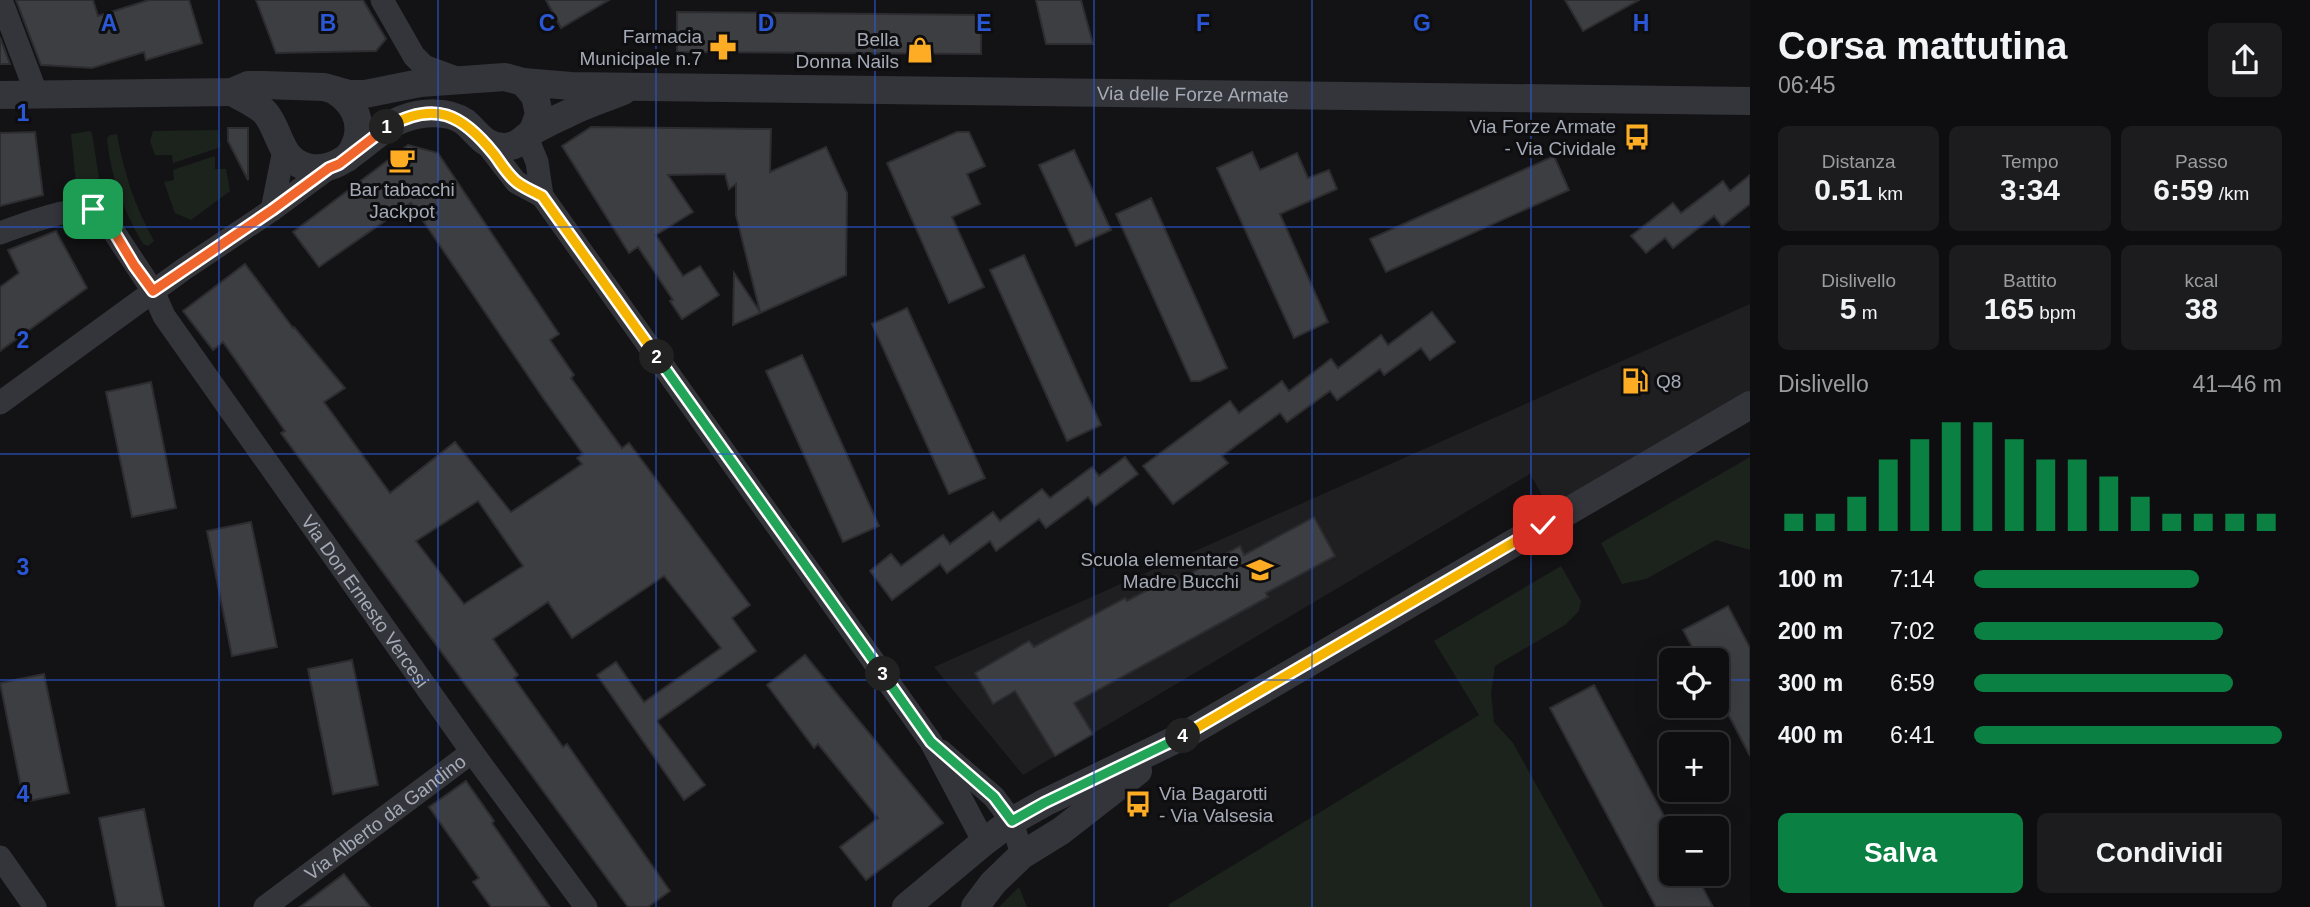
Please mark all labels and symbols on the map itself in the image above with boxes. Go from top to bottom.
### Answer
text: A [101,10,117,36]
text: B [320,10,336,36]
text: C [539,10,555,36]
text: D [758,10,774,36]
text: E [976,10,992,36]
text: F [1196,10,1210,36]
text: G [1413,10,1431,36]
text: H [1633,10,1649,36]
place label: Farmacia Municipale n.7 [579,26,702,69]
place label: Bella Donna Nails [796,29,899,72]
pharmacy icon: Farmacia Municipale n.7 [708,32,738,62]
shop icon: Bella Donna Nails [905,35,935,65]
street label: Via delle Forze Armate [1097,83,1289,106]
text: 1 [17,100,30,126]
pin: 1 [370,110,404,144]
place label: Via Forze Armate - Via Cividale [1470,116,1616,159]
bus stop icon: Via Forze Armate - Via Cividale [1622,122,1652,152]
cafe icon: Bar tabacchi Jackpot [387,145,417,175]
pin [63,179,123,239]
place label: Bar tabacchi Jackpot [349,179,455,222]
text: 2 [17,327,29,353]
pin: 2 [640,340,674,374]
fuel station icon: Q8 [1620,366,1650,396]
place label: Q8 [1656,371,1681,392]
pin [1513,495,1573,555]
street label: Via Don Ernesto Vercesi [297,511,433,691]
place label: Scuola elementare Madre Bucchi [1081,549,1239,592]
text: 3 [17,554,29,580]
school or university icon: Scuola elementare Madre Bucchi [1245,555,1275,585]
pin: 3 [866,656,900,692]
pin: 4 [1166,718,1200,754]
street label: Via Alberto da Gandino [301,751,470,884]
text: 4 [17,781,30,807]
place label: Via Bagarotti - Via Valsesia [1159,783,1274,826]
bus stop icon: Via Bagarotti - Via Valsesia [1123,789,1153,819]

